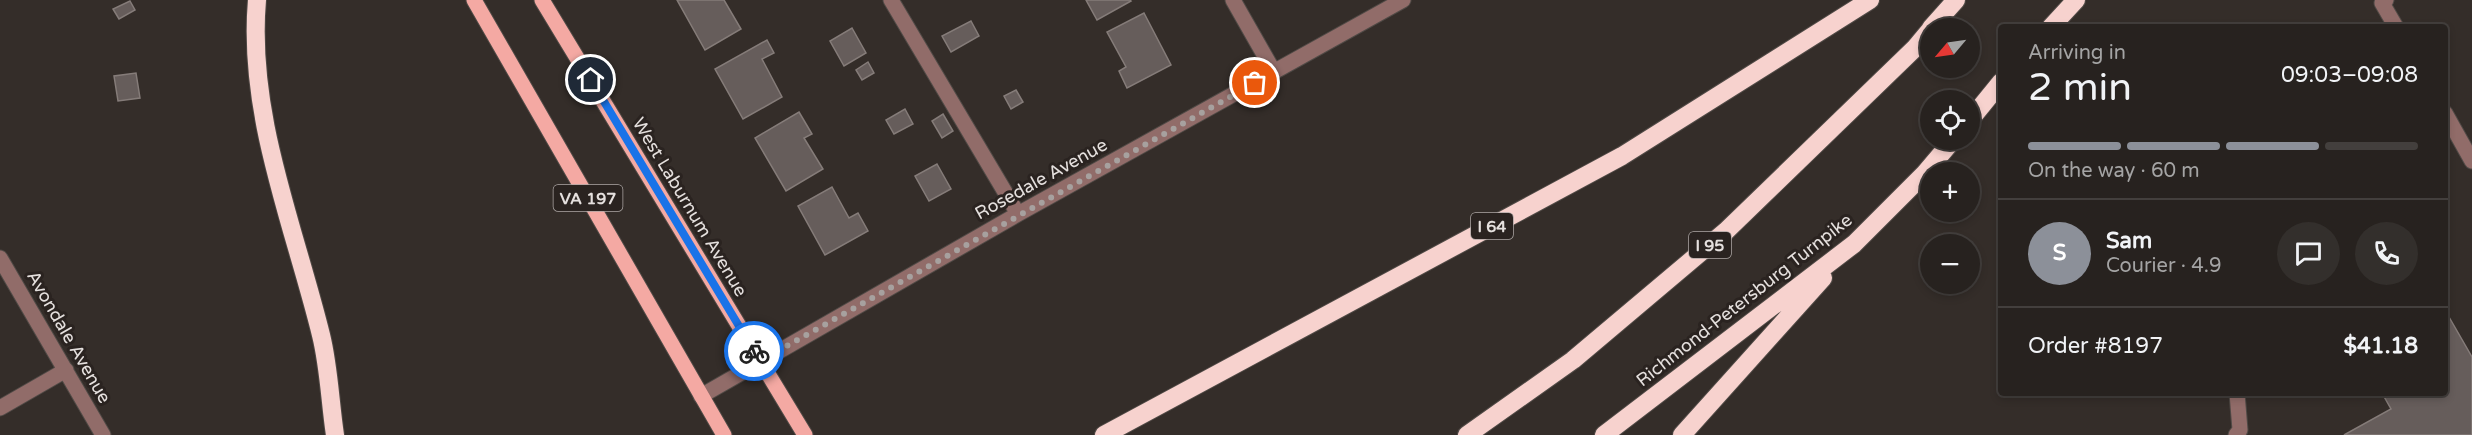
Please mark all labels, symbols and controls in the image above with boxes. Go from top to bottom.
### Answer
north arrow [1920,18,1980,78]
map controls [1920,18,1980,294]
text: Arriving in [2028,41,2126,65]
pin [565,54,616,105]
pin [1229,57,1280,108]
text: 09:03–09:08 [2281,62,2418,88]
icon: home [574,63,607,96]
text: 2 min [2028,64,2132,111]
icon: bag [1238,66,1271,99]
button: locate [1920,90,1980,150]
street label: West Laburnum Avenue [628,114,752,300]
street label: Rosedale Avenue [971,134,1111,224]
text: On the way · 60 m [2028,159,2200,183]
button: + [1920,162,1980,222]
road number: VA 197 [554,185,622,211]
street label: Richmond-Petersburg Turnpike [1632,209,1856,391]
road number: I 64 [1471,213,1513,239]
button: chat [2277,222,2340,285]
button: phone [2355,222,2418,285]
text: Sam [2106,228,2152,254]
road number: I 95 [1689,232,1731,258]
button: − [1920,234,1980,294]
text: S [2053,240,2066,266]
text: Courier · 4.9 [2106,254,2221,278]
street label: Avondale Avenue [22,267,116,407]
courier [724,321,784,381]
text: Order #8197 [2028,333,2163,359]
text: $41.18 [2343,333,2418,359]
icon: bike [738,335,771,368]

